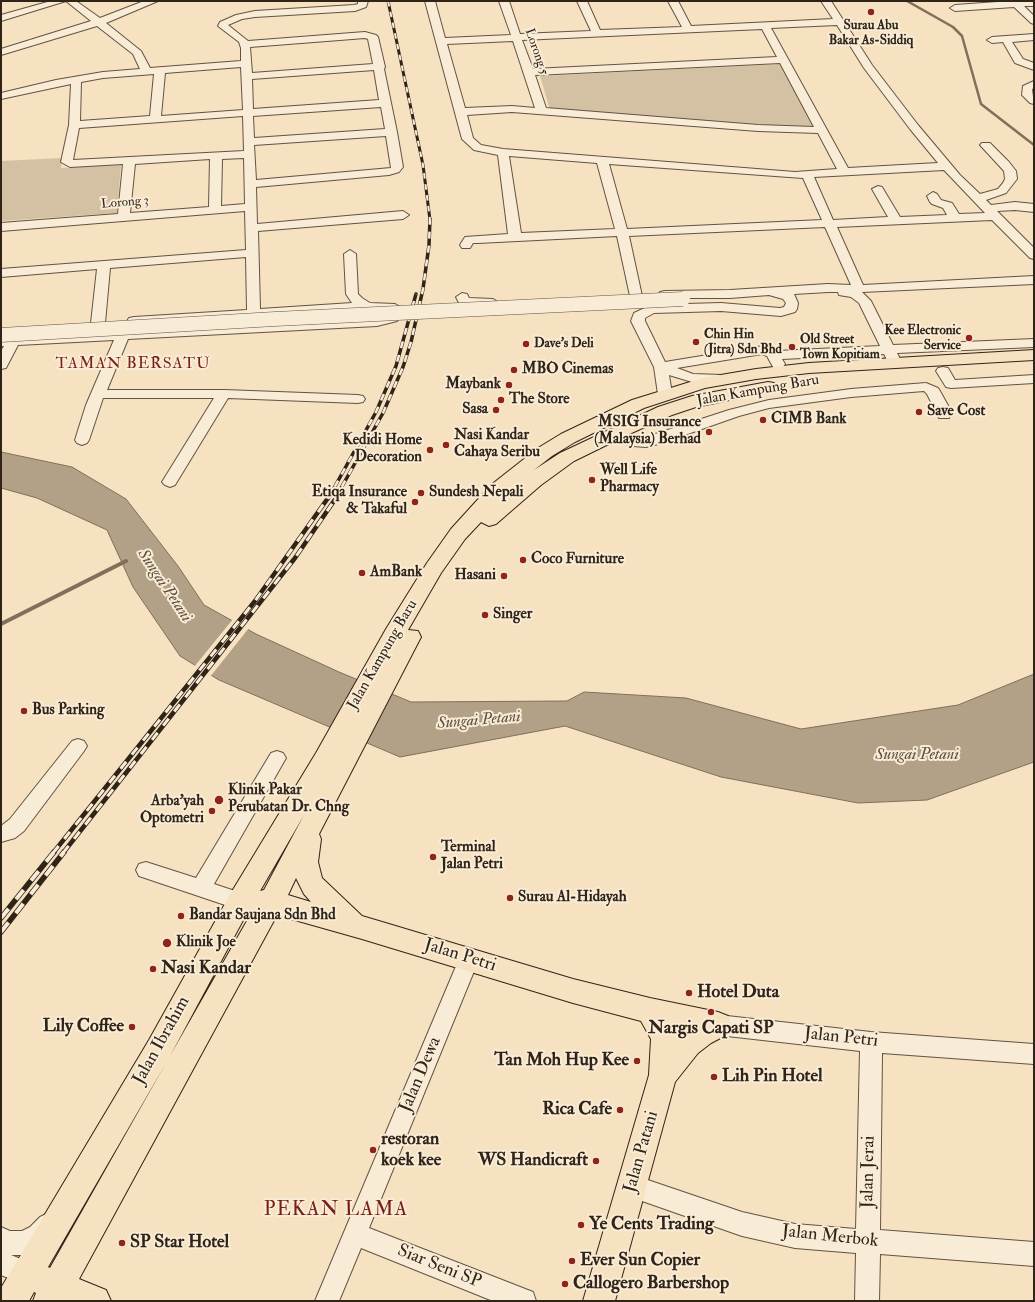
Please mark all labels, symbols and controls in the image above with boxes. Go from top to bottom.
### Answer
marker: Surau Abu Bakar As-Siddiq [866,7,876,17]
place label: Surau Abu Bakar As-Siddiq [829,18,913,49]
street label: Lorong 5 [521,27,551,77]
street label: Lorong 3 [101,193,149,213]
place label: Kee Electronic Service [885,323,961,354]
place label: Chin Hin (Jitra) Sdn Bhd [704,327,782,358]
place label: Old Street Town Kopitiam [800,332,880,363]
marker: Kee Electronic Service [964,333,974,343]
place label: Dave's Deli [534,336,594,352]
marker: Chin Hin (Jitra) Sdn Bhd [691,337,701,347]
marker: Dave's Deli [521,339,531,349]
marker: Old Street Town Kopitiam [787,342,797,352]
district label: TAMAN BERSATU [55,355,211,375]
place label: MBO Cinemas [522,361,614,379]
marker: MBO Cinemas [509,365,519,375]
street label: Jalan Kampung Baru [695,371,821,411]
place label: Maybank [446,376,501,394]
marker: Maybank [504,380,514,390]
place label: The Store [509,391,570,409]
marker: The Store [496,395,506,405]
place label: Sasa [462,401,488,419]
place label: Save Cost [927,403,985,421]
marker: Sasa [491,405,501,415]
marker: Save Cost [914,407,924,417]
place label: CIMB Bank [771,411,846,429]
place label: MSIG Insurance (Malaysia) Berhad [594,414,701,449]
marker: CIMB Bank [758,415,768,425]
place label: Nasi Kandar Cahaya Seribu [454,427,540,462]
marker: MSIG Insurance (Malaysia) Berhad [704,427,714,437]
place label: Kedidi Home Decoration [342,432,422,467]
marker: Nasi Kandar Cahaya Seribu [441,440,451,450]
marker: Kedidi Home Decoration [425,445,435,455]
place label: Well Life Pharmacy [600,462,659,497]
marker: Well Life Pharmacy [587,475,597,485]
place label: Etiqa Insurance & Takaful [312,484,407,519]
place label: Sundesh Nepali [429,484,523,502]
marker: Sundesh Nepali [416,488,426,498]
marker: Etiqa Insurance & Takaful [410,497,420,507]
water label: Sungai Petani [133,546,195,626]
place label: Coco Furniture [531,551,624,569]
marker: Coco Furniture [518,555,528,565]
place label: AmBank [370,564,422,582]
place label: Hasani [455,567,496,585]
marker: AmBank [357,568,367,578]
marker: Hasani [499,571,509,581]
street label: Jalan Kampung Baru [344,597,422,713]
place label: Singer [493,606,532,624]
marker: Singer [480,610,490,620]
place label: Bus Parking [32,702,104,720]
marker: Bus Parking [19,706,29,716]
water label: Sungai Petani [437,708,521,734]
water label: Sungai Petani [875,746,959,766]
place label: Klinik Pakar Perubatan Dr. Chng [228,782,349,817]
place label: Arba'yah Optometri [140,793,204,828]
marker: Klinik Pakar Perubatan Dr. Chng [213,794,225,806]
marker: Arba'yah Optometri [207,806,217,816]
place label: Terminal Jalan Petri [441,839,503,874]
marker: Terminal Jalan Petri [428,852,438,862]
place label: Surau Al-Hidayah [518,889,627,907]
marker: Surau Al-Hidayah [505,893,515,903]
place label: Bandar Saujana Sdn Bhd [189,907,336,925]
marker: Bandar Saujana Sdn Bhd [176,911,186,921]
place label: Klinik Joe [176,934,236,952]
street label: Jalan Petri [421,935,499,977]
marker: Klinik Joe [161,937,173,949]
place label: Nasi Kandar [161,958,251,980]
marker: Nasi Kandar [148,964,158,974]
place label: Hotel Duta [697,982,779,1004]
marker: Hotel Duta [684,988,694,998]
street label: Jalan Ibrahim [129,993,195,1089]
marker: Nargis Capati SP [706,1007,716,1017]
place label: Lily Coffee [43,1016,124,1038]
place label: Nargis Capati SP [648,1018,774,1040]
marker: Lily Coffee [127,1022,137,1032]
street label: Jalan Petri [803,1023,879,1053]
street label: Jalan Dewa [395,1034,447,1116]
place label: Tan Moh Hup Kee [494,1050,629,1072]
marker: Tan Moh Hup Kee [632,1056,642,1066]
place label: Lih Pin Hotel [722,1066,823,1088]
marker: Lih Pin Hotel [709,1072,719,1082]
place label: Rica Cafe [542,1099,612,1121]
marker: Rica Cafe [615,1105,625,1115]
street label: Jalan Patani [620,1109,664,1195]
place label: restoran koek kee [381,1129,441,1172]
street label: Jalan Jerai [858,1135,880,1209]
marker: restoran koek kee [368,1145,378,1155]
place label: WS Handicraft [478,1150,588,1172]
marker: WS Handicraft [591,1156,601,1166]
district label: PEKAN LAMA [264,1199,408,1223]
place label: Ye Cents Trading [589,1214,714,1236]
marker: Ye Cents Trading [576,1220,586,1230]
street label: Jalan Merbok [781,1221,879,1253]
place label: SP Star Hotel [130,1232,229,1254]
marker: SP Star Hotel [117,1238,127,1248]
street label: Siar Seni SP [394,1240,484,1294]
place label: Ever Sun Copier [580,1250,700,1272]
marker: Ever Sun Copier [567,1256,577,1266]
place label: Callogero Barbershop [573,1273,729,1295]
marker: Callogero Barbershop [560,1279,570,1289]

